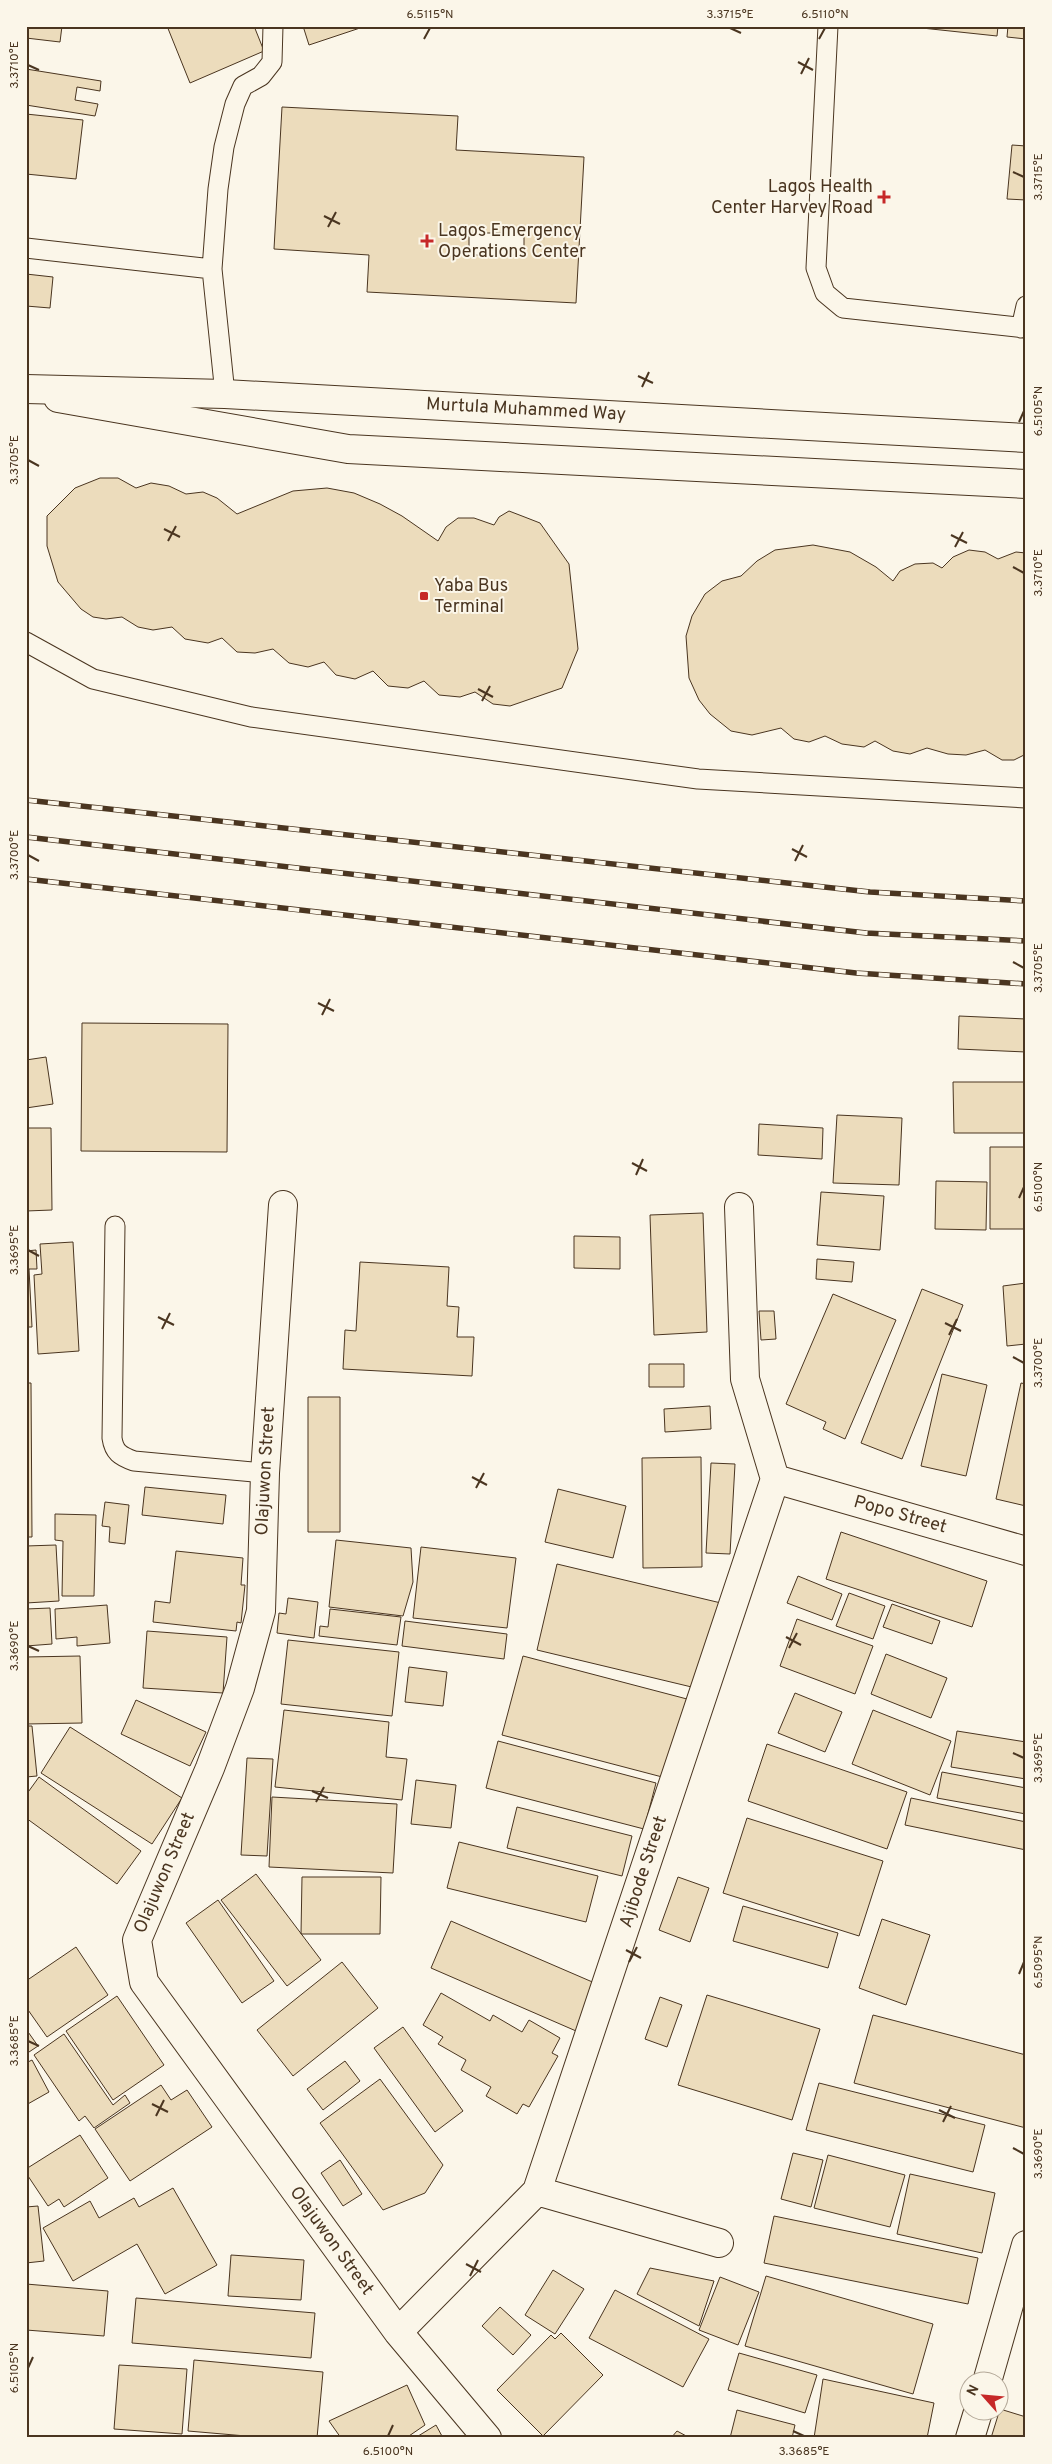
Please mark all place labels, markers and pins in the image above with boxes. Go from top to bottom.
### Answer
place label: Lagos Health Center Harvey Road [711,176,873,220]
marker: Lagos Health Center Harvey Road [877,190,891,204]
place label: Lagos Emergency Operations Center [438,220,586,264]
marker: Lagos Emergency Operations Center [420,234,434,248]
place label: Yaba Bus Terminal [434,575,508,619]
marker: Yaba Bus Terminal [418,590,430,602]

